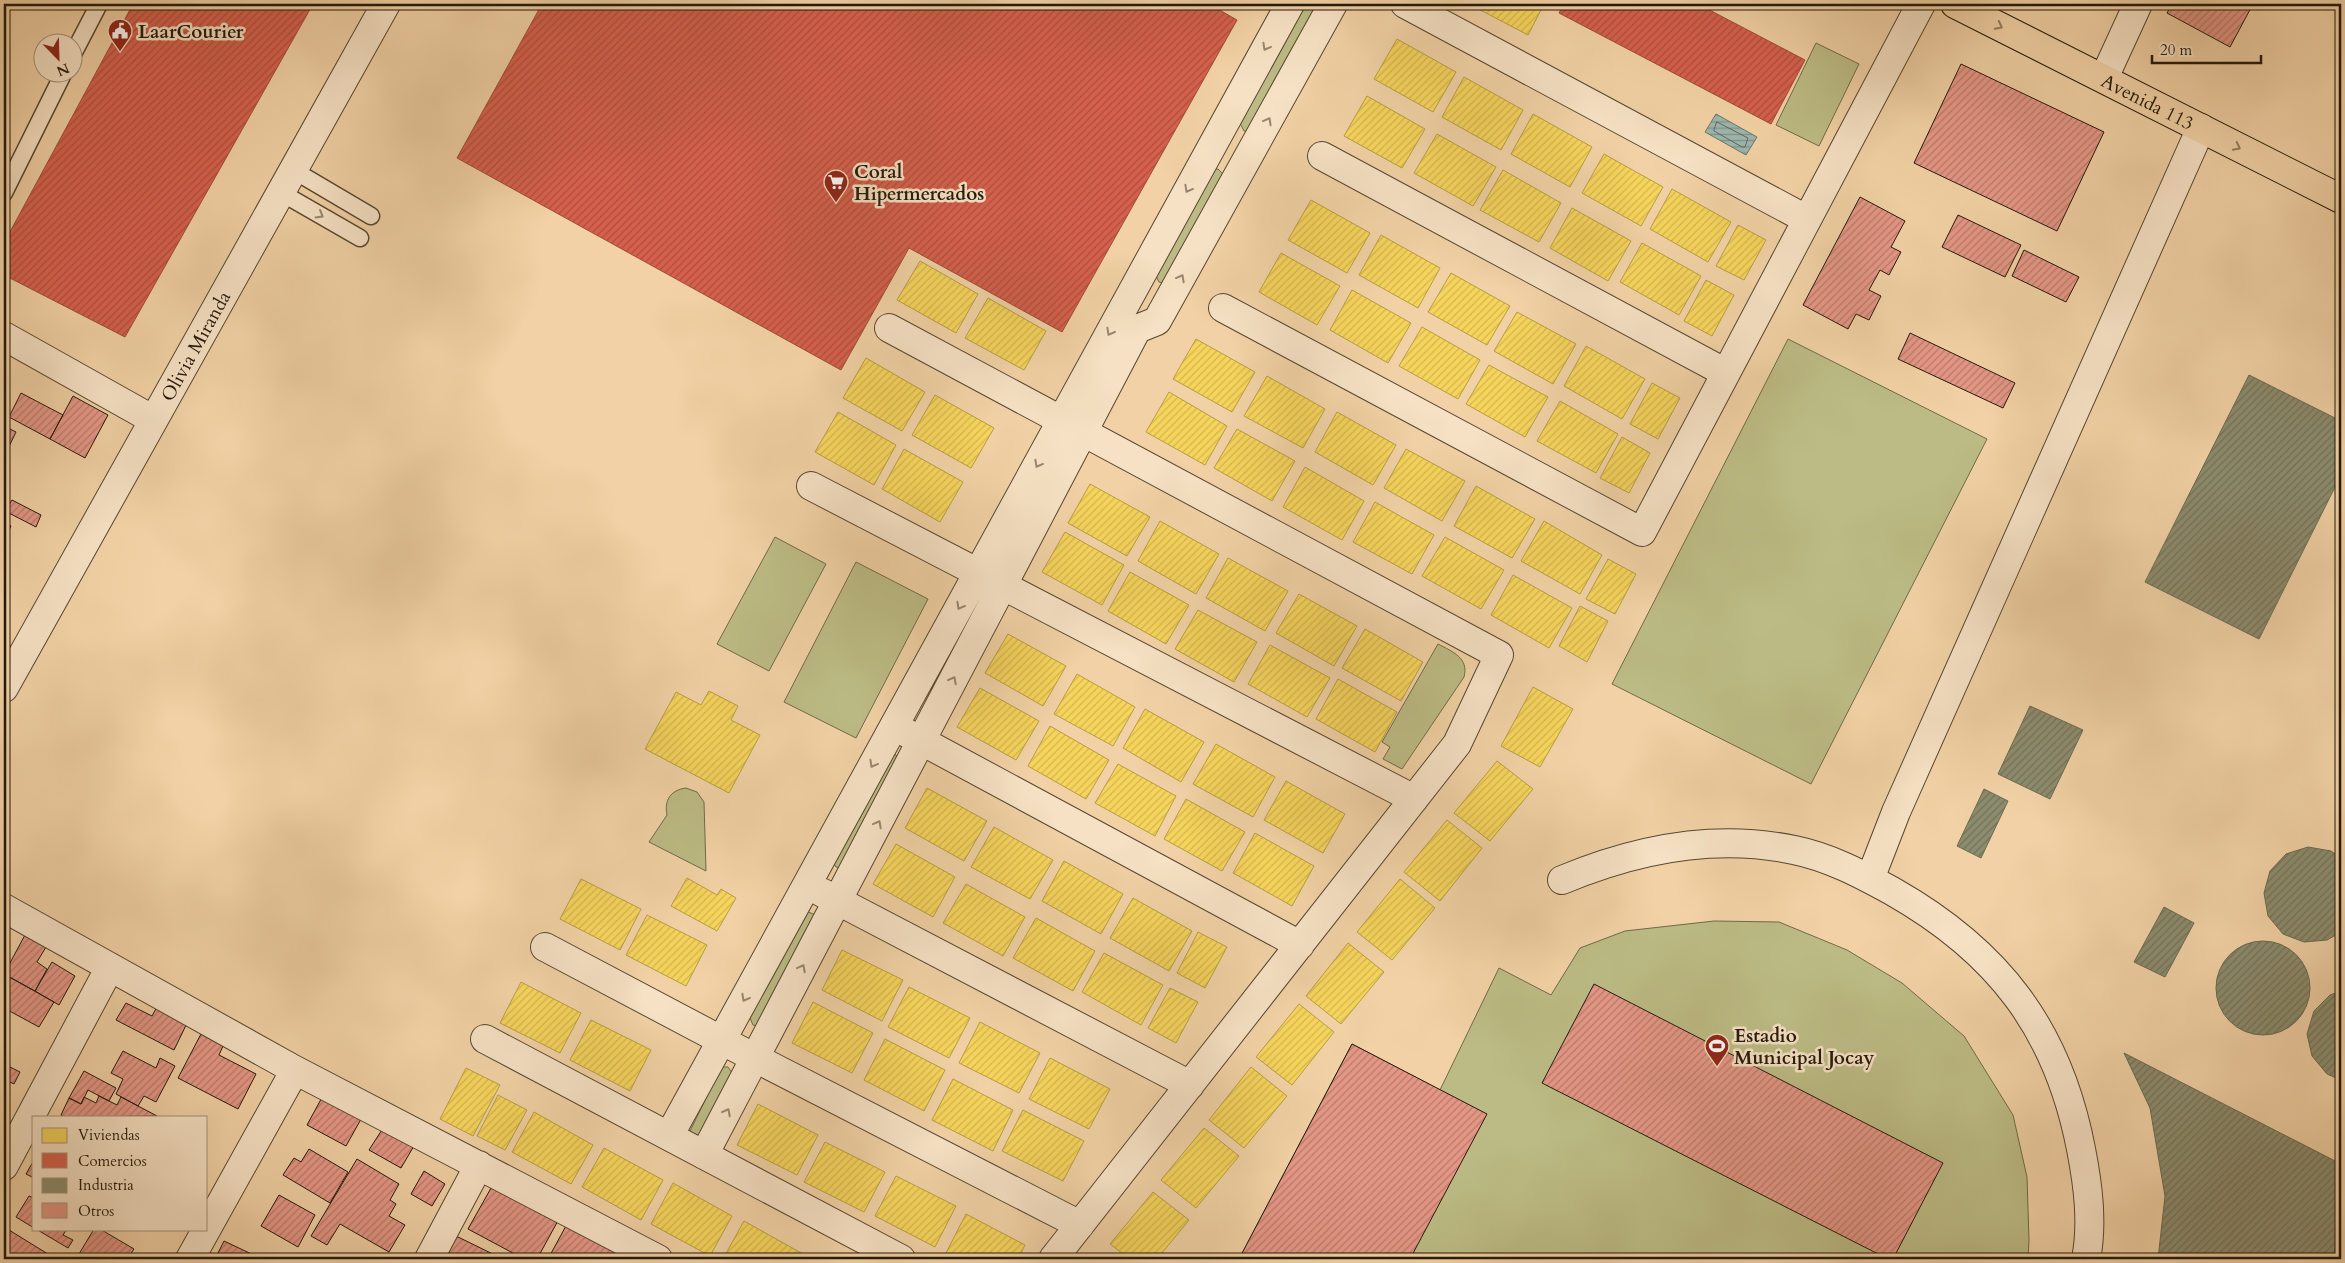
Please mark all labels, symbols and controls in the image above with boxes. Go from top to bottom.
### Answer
public building icon: LaarCourier [107,18,133,52]
place label: LaarCourier [138,19,244,45]
one-way arrow [1993,20,2002,30]
north arrow [32,32,82,82]
scale bar [2152,32,2261,64]
text: 20 m [2160,40,2192,60]
one-way arrow [1263,41,1273,50]
text: N [54,58,72,81]
street label: Avenida 113 [2097,68,2198,137]
one-way arrow [1262,117,1272,126]
one-way arrow [2232,141,2241,151]
place label: Coral Hipermercados [854,159,984,207]
supermarket icon: Coral Hipermercados [823,169,849,203]
one-way arrow [1185,184,1195,193]
one-way arrow [314,209,323,219]
one-way arrow [1175,275,1185,284]
street label: Olivia Miranda [155,286,237,406]
one-way arrow [1107,326,1117,335]
one-way arrow [1034,458,1044,467]
one-way arrow [956,601,966,610]
one-way arrow [947,676,957,685]
one-way arrow [870,758,880,767]
one-way arrow [872,820,882,829]
one-way arrow [796,964,806,973]
one-way arrow [741,993,751,1002]
place label: Estadio Municipal Jocay [1734,1023,1875,1071]
sports icon: Estadio Municipal Jocay [1704,1033,1730,1067]
one-way arrow [721,1108,731,1117]
legend [32,1116,208,1230]
text: Viviendas [78,1125,140,1145]
text: Comercios [78,1151,147,1171]
text: Industria [78,1175,134,1195]
text: Otros [78,1201,114,1221]

